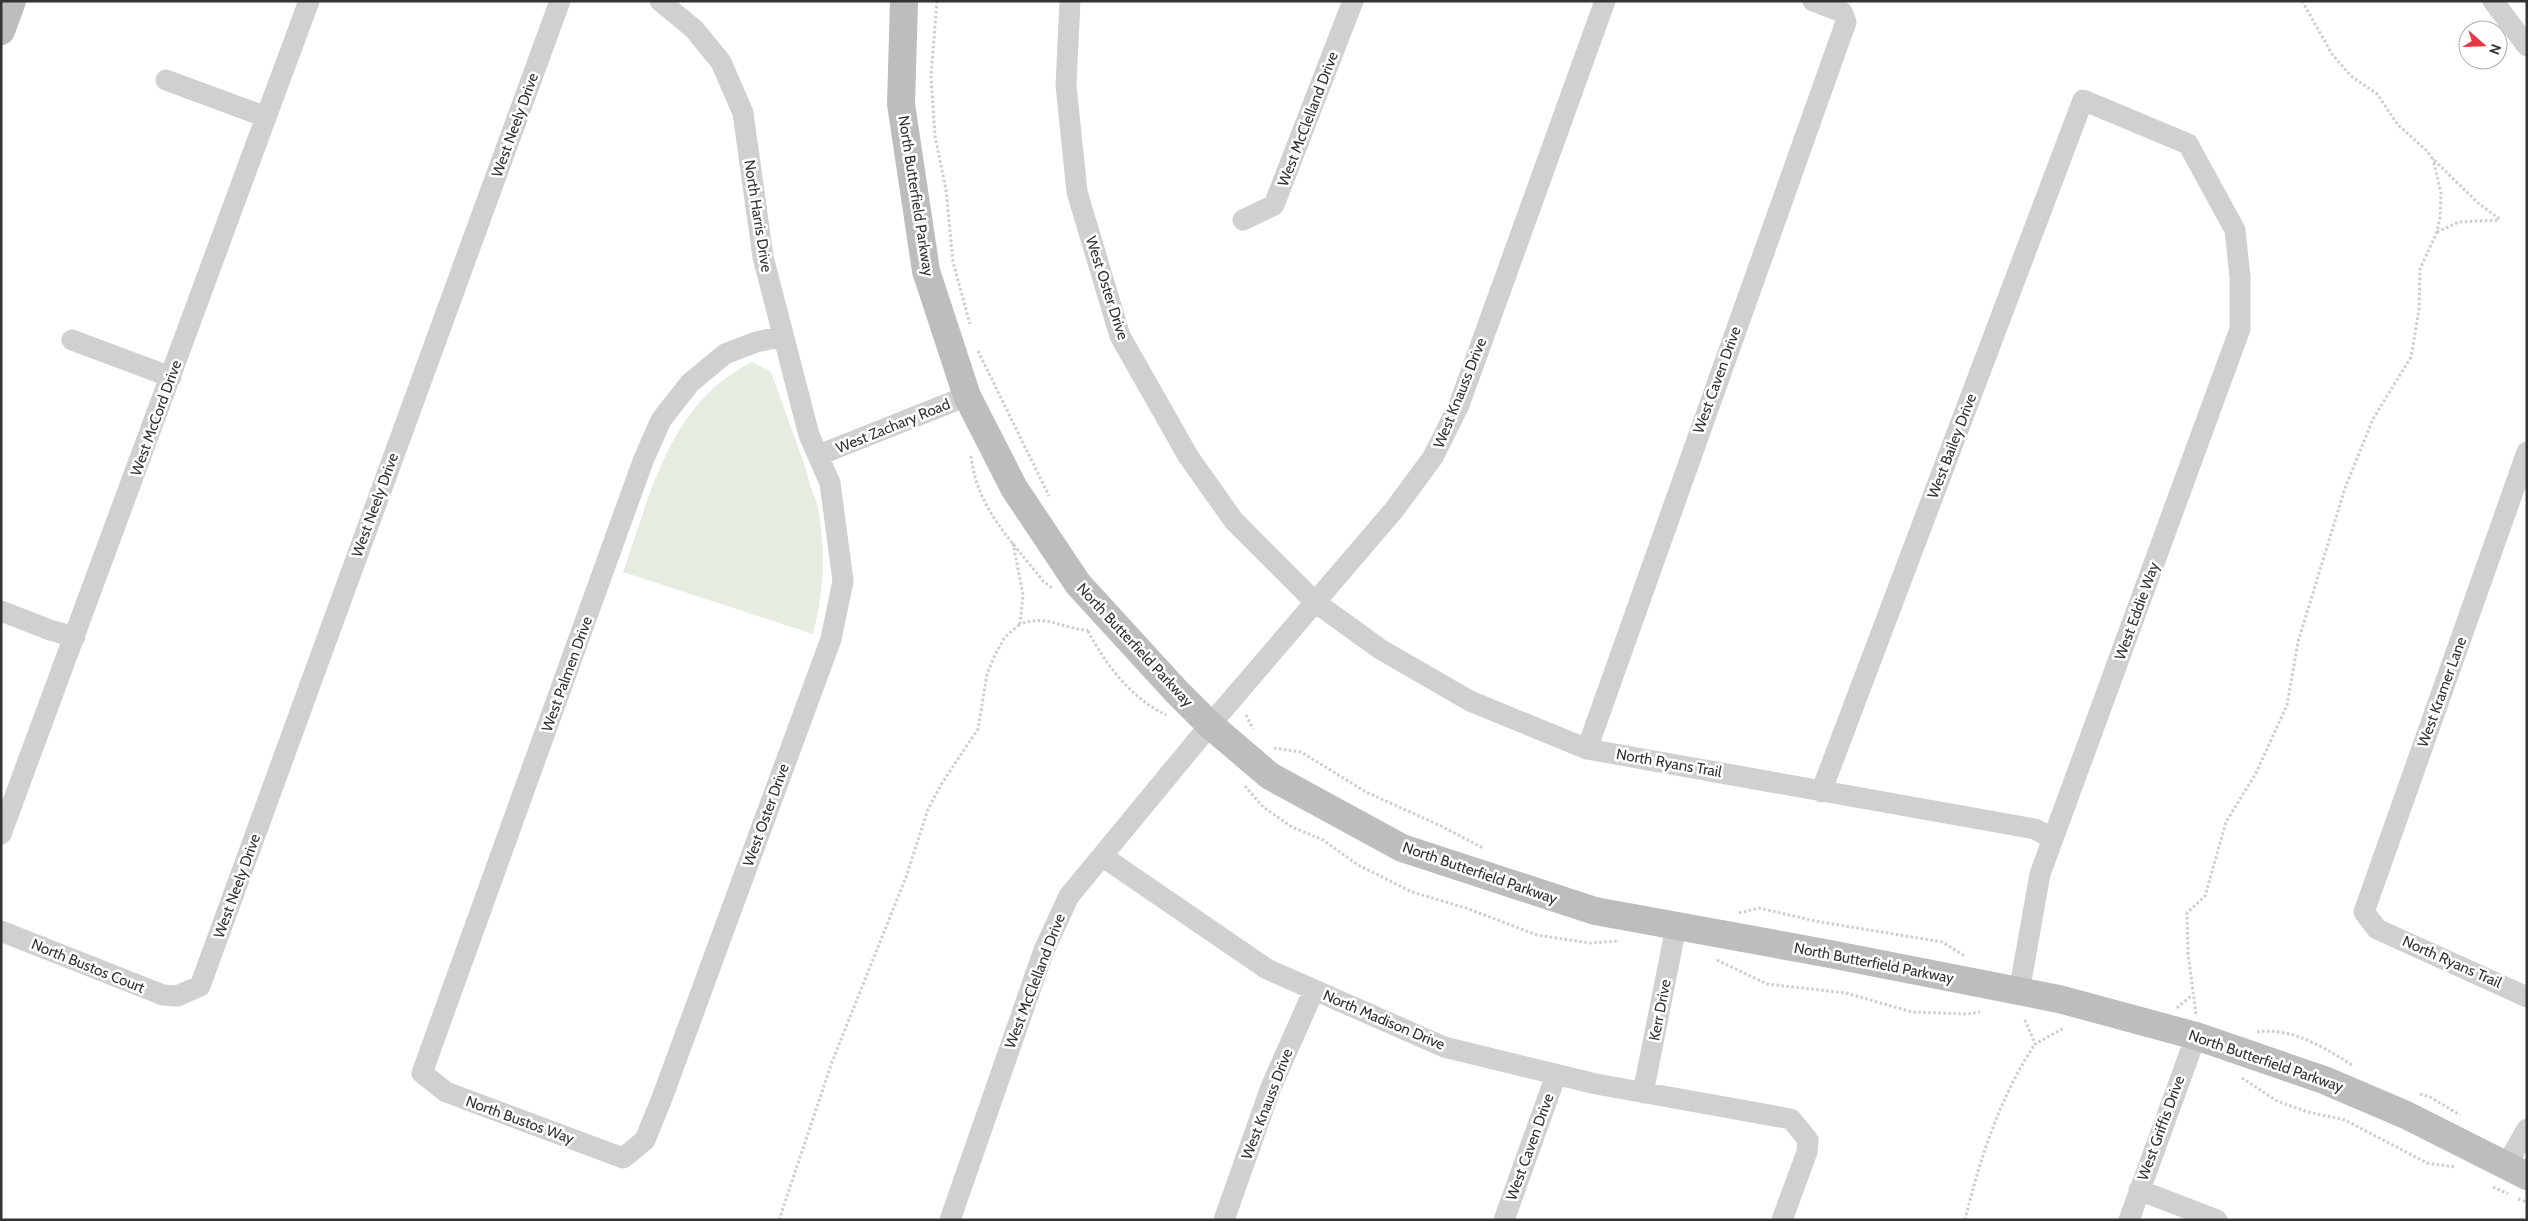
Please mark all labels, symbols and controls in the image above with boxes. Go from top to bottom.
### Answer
north arrow [2458,20,2508,70]
text: N [2485,42,2505,57]
street label: West McClelland Drive [1274,49,1342,189]
street label: West Neely Drive [488,70,542,180]
street label: North Butterfield Parkway [894,114,938,278]
street label: North Harris Drive [740,159,776,274]
street label: West Oster Drive [1082,234,1132,342]
street label: West Caven Drive [1689,324,1745,436]
street label: West Knauss Drive [1430,335,1490,451]
street label: West McCord Drive [127,357,185,478]
street label: West Bailey Drive [1924,391,1980,501]
street label: West Zachary Road [833,395,953,457]
street label: West Neely Drive [348,450,402,560]
street label: West Eddie Way [2111,559,2163,662]
street label: North Butterfield Parkway [1073,579,1197,711]
street label: West Palmen Drive [538,614,596,734]
street label: West Kramer Lane [2414,634,2470,750]
street label: North Ryans Trail [1615,745,1724,781]
street label: West Oster Drive [739,761,793,869]
street label: West Neely Drive [210,831,264,941]
street label: North Butterfield Parkway [1400,838,1560,908]
street label: West McClelland Drive [1001,911,1069,1051]
street label: North Ryans Trail [2400,932,2505,992]
street label: North Bustos Court [29,935,147,997]
street label: North Butterfield Parkway [1793,939,1956,987]
street label: Kerr Drive [1645,977,1675,1042]
street label: North Madison Drive [1320,986,1448,1054]
street label: North Butterfield Parkway [2186,1026,2346,1096]
street label: West Knauss Drive [1238,1046,1297,1162]
street label: West Griffis Drive [2134,1073,2188,1183]
street label: West Caven Drive [1502,1091,1558,1203]
street label: North Bustos Way [463,1092,577,1148]

